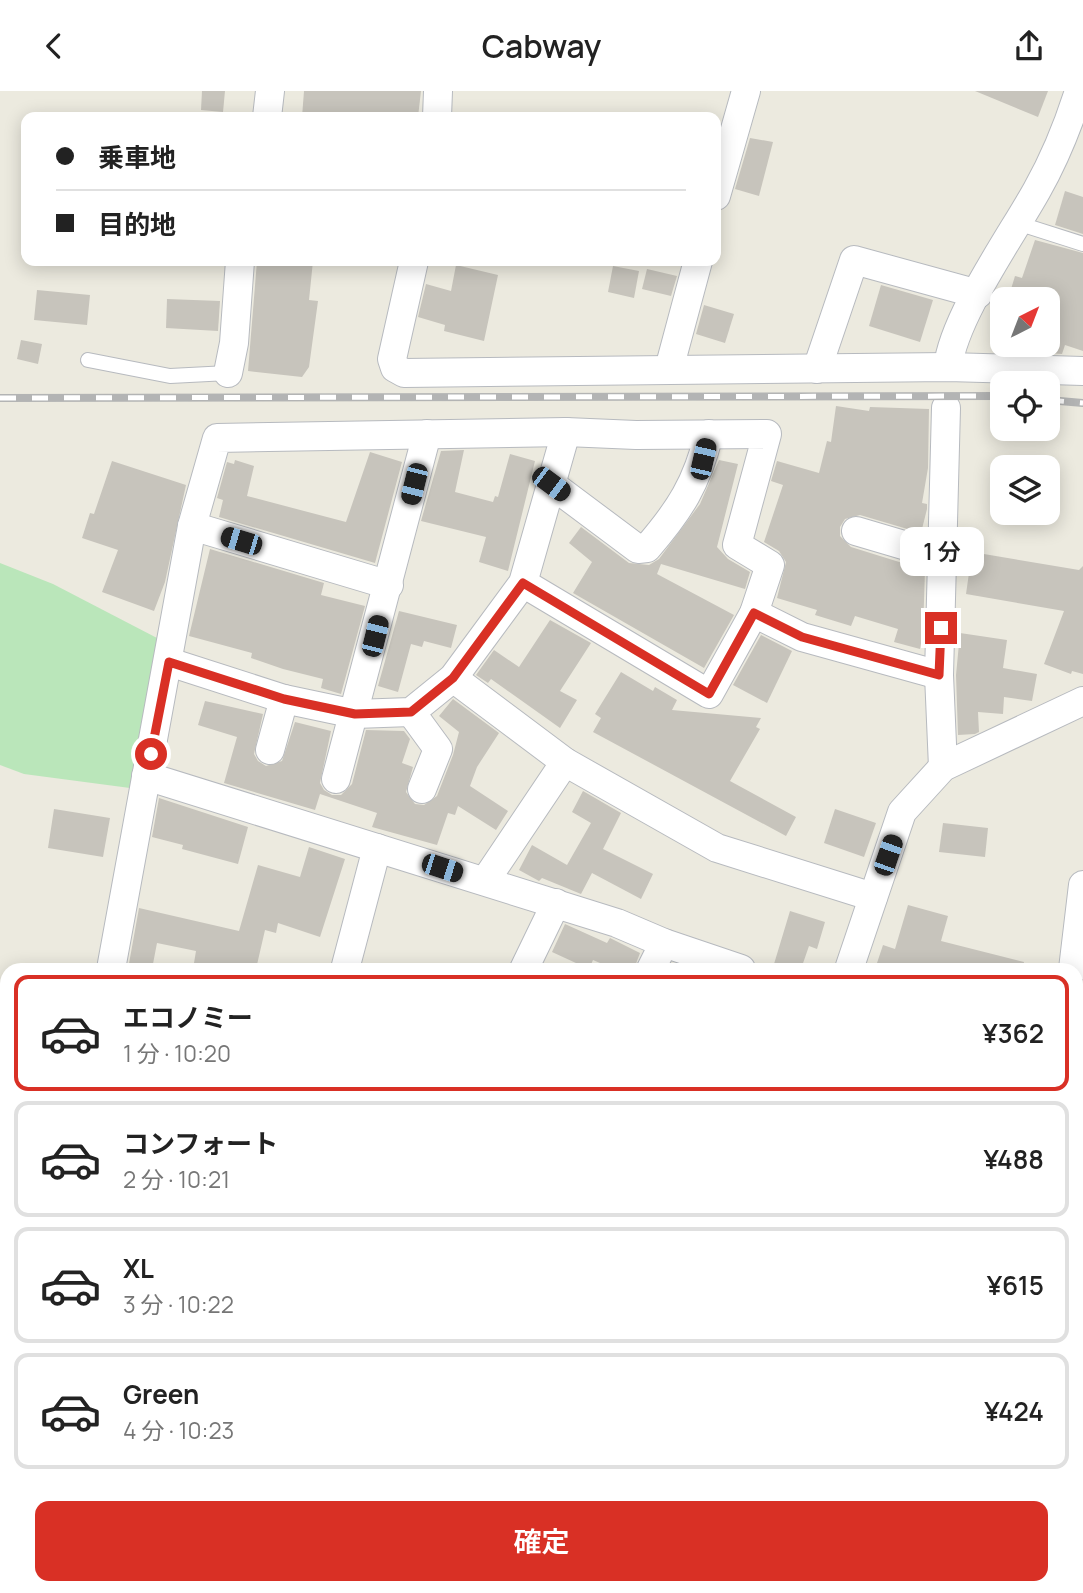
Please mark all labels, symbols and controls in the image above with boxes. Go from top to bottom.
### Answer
text: Cabway [482,24,601,68]
icon: back [35,27,73,65]
icon: share [1010,27,1048,65]
text: 乗車地 [98,139,176,175]
text: 目的地 [98,206,176,242]
north arrow [990,287,1060,357]
map controls [990,287,1060,525]
button: locate [990,371,1060,441]
car [689,436,718,482]
button: layers [990,455,1060,525]
car [399,461,430,507]
car [528,463,575,505]
car [218,525,265,557]
callout: 1 分 [899,526,983,575]
text: 1 分 [923,535,961,567]
route end [925,612,957,644]
car [360,613,391,659]
route start [135,738,167,770]
car [872,832,905,878]
car [419,852,466,884]
text: エコノミー [123,999,253,1035]
icon: car [39,1002,102,1065]
text: ¥362 [982,1015,1044,1051]
text: 1 分 · 10:20 [123,1037,231,1069]
text: コンフォート [123,1125,278,1161]
icon: car [39,1128,102,1191]
text: ¥488 [983,1141,1044,1177]
text: 2 分 · 10:21 [123,1163,230,1195]
text: XL [123,1250,154,1286]
icon: car [39,1254,102,1317]
text: ¥615 [987,1267,1044,1303]
text: 3 分 · 10:22 [123,1288,234,1320]
text: Green [123,1376,199,1412]
icon: car [39,1380,102,1443]
text: ¥424 [984,1393,1044,1429]
text: 4 分 · 10:23 [123,1414,234,1446]
button: 確定 [35,1501,1048,1581]

